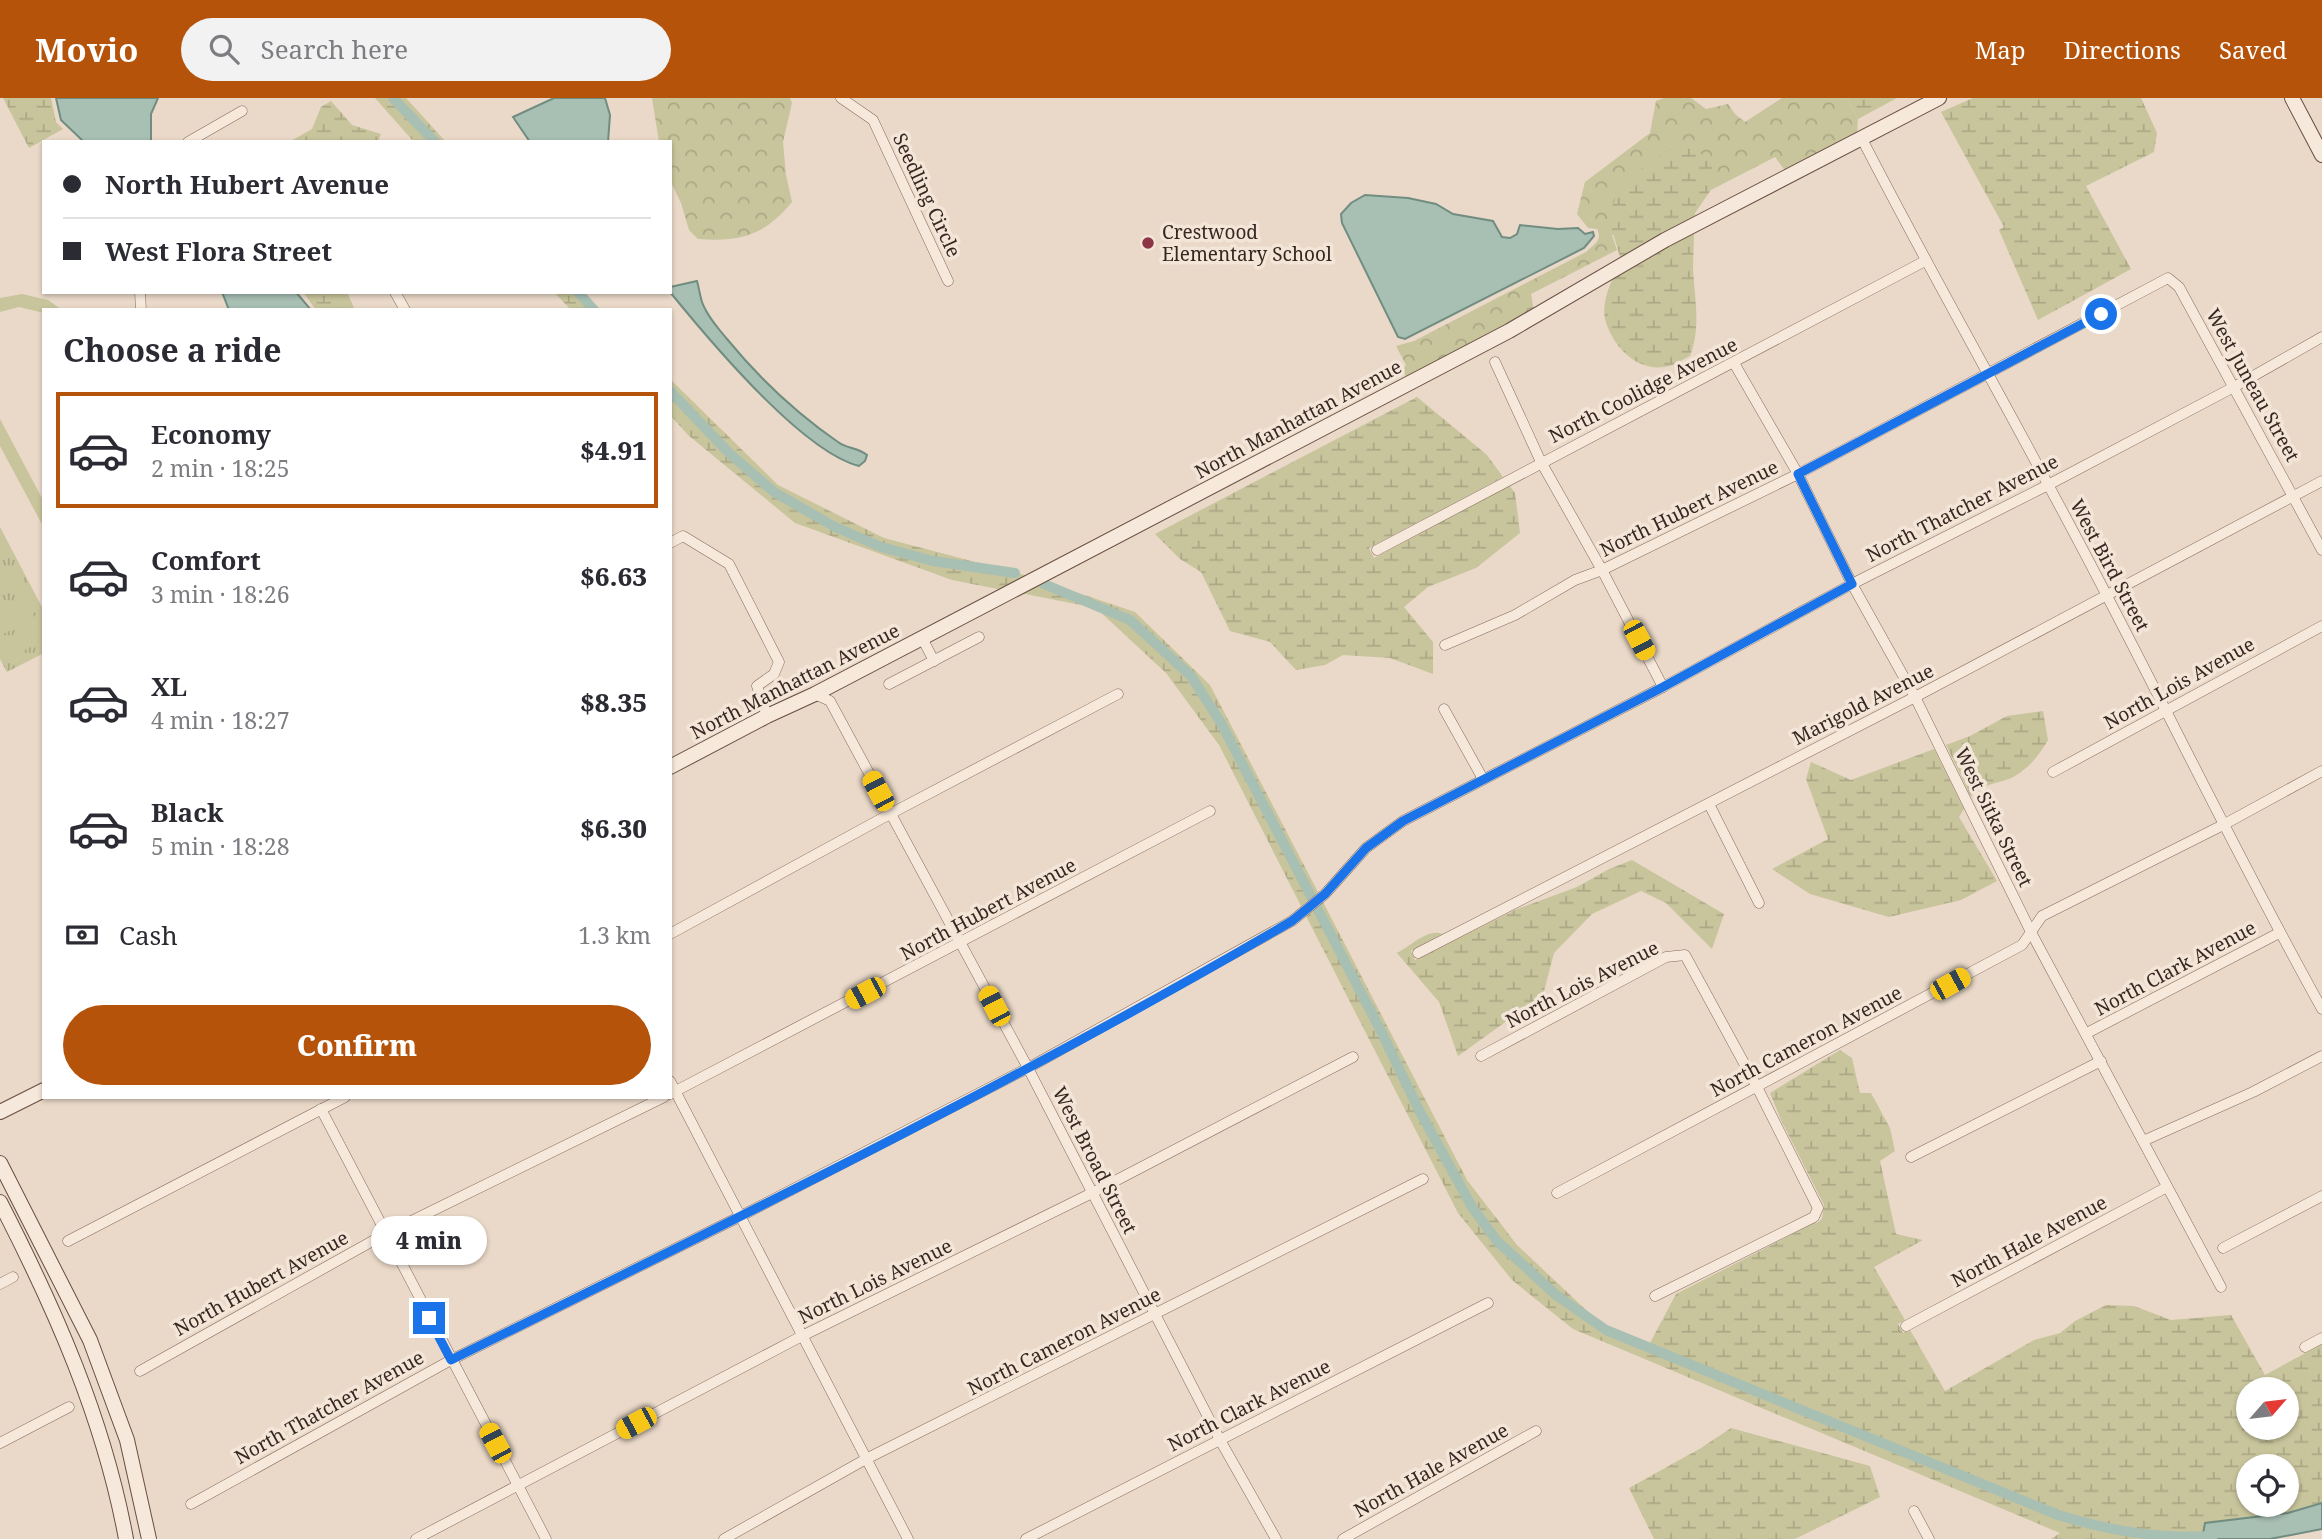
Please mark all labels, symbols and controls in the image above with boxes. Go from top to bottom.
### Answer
search box [181,18,671,81]
text: Movio [35,27,139,72]
icon: search [205,30,243,68]
text: Search here [261,31,408,67]
text: Map [1975,33,2026,66]
text: Directions [2064,33,2181,66]
text: Saved [2219,33,2287,66]
street label: Seedling Circle [887,129,967,261]
text: North Hubert Avenue [105,166,389,202]
place label: Crestwood Elementary School [1162,219,1332,267]
text: West Flora Street [105,233,332,269]
marker: Crestwood Elementary School [1140,235,1156,251]
route start [2085,298,2117,330]
street label: West Juneau Street [2200,304,2306,466]
text: Choose a ride [63,328,282,371]
street label: North Coolidge Avenue [1544,331,1742,449]
street label: North Manhattan Avenue [1190,353,1406,485]
text: Economy [151,416,271,452]
icon: car [67,419,130,482]
text: $4.91 [580,432,647,468]
street label: North Thatcher Avenue [1861,448,2063,568]
text: 2 min · 18:25 [151,452,289,484]
street label: North Hubert Avenue [1595,453,1783,563]
street label: West Bird Street [2064,494,2156,636]
text: Comfort [151,542,261,578]
icon: car [67,545,130,608]
text: $6.63 [580,558,647,594]
text: 3 min · 18:26 [151,578,289,610]
street label: North Manhattan Avenue [686,617,904,745]
car [1620,617,1659,663]
street label: North Lois Avenue [2099,631,2259,735]
street label: Marigold Avenue [1788,657,1938,751]
text: XL [151,668,187,704]
icon: car [67,671,130,734]
text: $8.35 [580,684,647,720]
text: 4 min · 18:27 [151,704,289,736]
street label: West Sitka Street [1949,743,2039,891]
car [859,768,898,814]
text: Black [151,794,224,830]
icon: car [67,797,130,860]
text: $6.30 [580,810,647,846]
text: 5 min · 18:28 [151,830,289,862]
street label: North Hubert Avenue [896,852,1080,966]
street label: North Clark Avenue [2090,914,2260,1022]
icon: cash [63,916,101,954]
text: Cash [119,917,178,953]
text: 1.3 km [578,919,651,951]
street label: North Lois Avenue [1501,934,1663,1034]
car [1927,965,1974,1003]
car [842,974,889,1012]
street label: North Cameron Avenue [1706,979,1906,1103]
car [975,983,1014,1029]
button: Confirm [63,1005,651,1085]
street label: West Broad Street [1047,1082,1143,1238]
street label: North Hale Avenue [1947,1189,2111,1293]
callout: 4 min [371,1216,487,1266]
street label: North Hubert Avenue [169,1224,353,1342]
text: 4 min [396,1224,462,1256]
street label: North Lois Avenue [794,1232,956,1330]
street label: North Cameron Avenue [963,1281,1165,1401]
route end [413,1302,445,1334]
street label: North Thatcher Avenue [230,1344,428,1470]
street label: North Clark Avenue [1163,1353,1335,1457]
north arrow [2236,1377,2300,1440]
map controls [2236,1377,2299,1517]
car [613,1404,660,1442]
street label: North Hale Avenue [1349,1417,1513,1523]
car [476,1420,515,1466]
button: locate [2236,1454,2299,1517]

